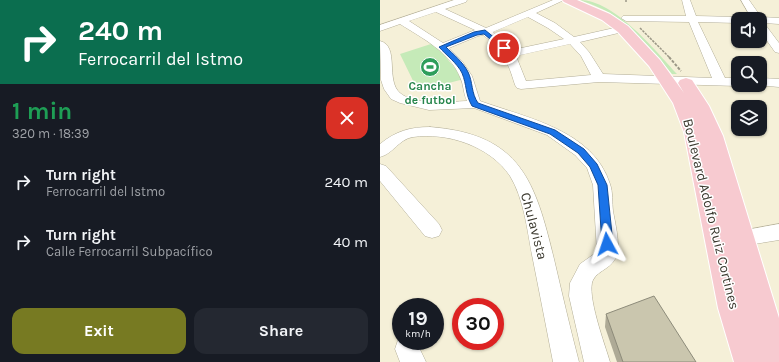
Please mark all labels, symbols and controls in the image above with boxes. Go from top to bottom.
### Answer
map controls [731,12,767,136]
button: sound [731,12,767,48]
text: 240 m [78,14,163,47]
icon: right [12,16,64,68]
pin [487,31,521,65]
icon: arrive [493,37,515,59]
text: Ferrocarril del Istmo [78,48,243,70]
sports icon: Cancha de futbol [419,56,441,78]
button: search [731,56,767,92]
place label: Cancha de futbol [404,79,456,107]
text: 1 min [12,97,72,125]
button: close [326,97,368,139]
button: layers [731,100,767,136]
street label: Boulevard Adolfo Ruiz Cortines [679,117,743,311]
text: 320 m · 18:39 [12,126,89,141]
text: Turn right [46,166,116,184]
icon: right [12,171,34,193]
text: 240 m [324,173,368,191]
text: Ferrocarril del Istmo [46,184,165,199]
street label: Chulavista [517,191,551,261]
position arrow [586,223,628,265]
text: Turn right [46,226,116,244]
icon: right [12,231,34,253]
text: 40 m [333,233,368,251]
text: Calle Ferrocarril Subpacífico [46,244,213,259]
speed limit sign: 30 [452,298,504,350]
text: 19 [408,307,428,330]
button: Exit [12,308,186,354]
button: Share [194,308,368,354]
text: km/h [405,328,431,340]

